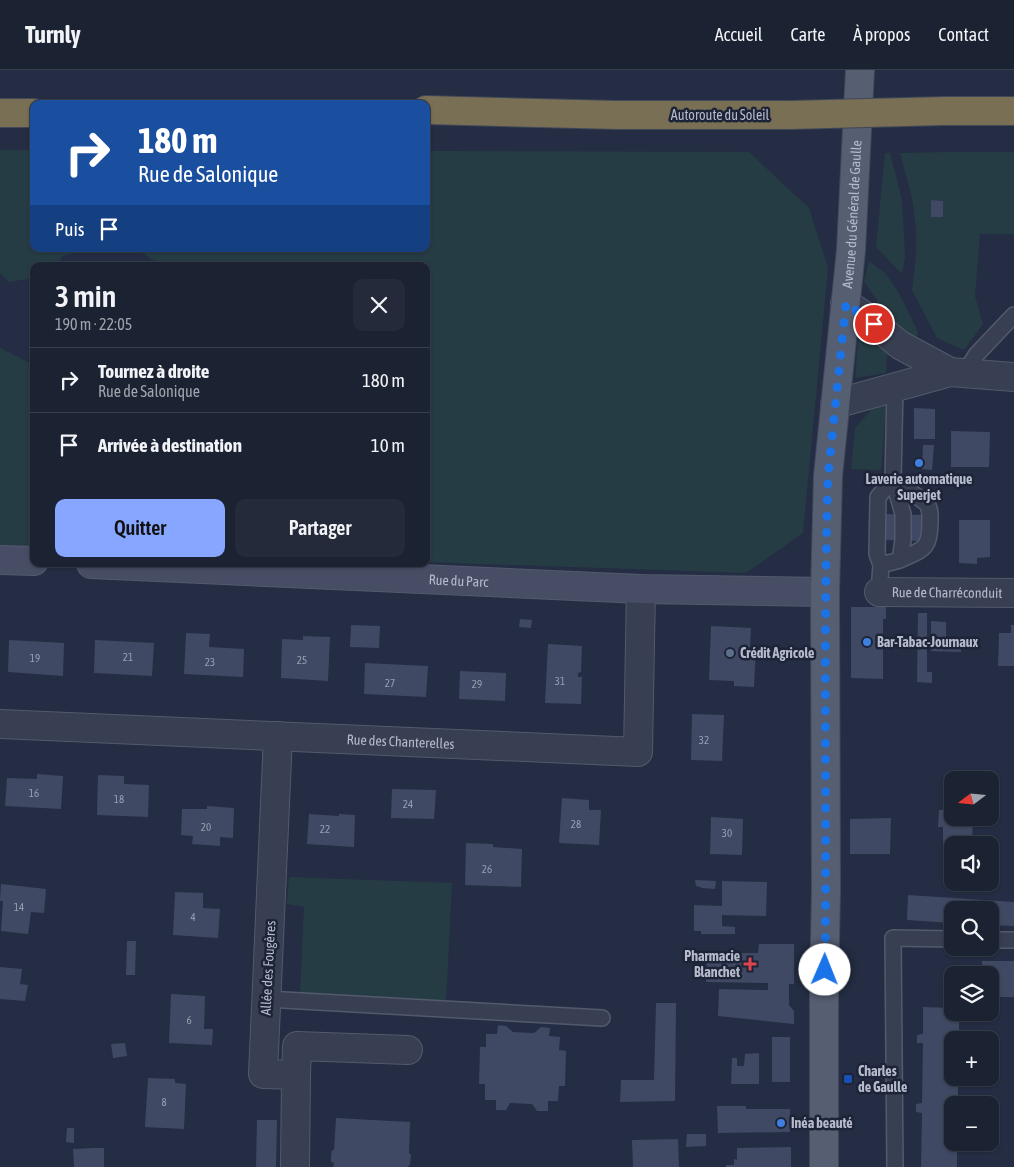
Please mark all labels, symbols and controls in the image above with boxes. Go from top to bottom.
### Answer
text: Turnly [25,21,81,48]
text: Accueil [715,24,763,45]
text: Carte [791,24,825,45]
text: À propos [853,24,910,45]
text: Contact [938,24,989,45]
street label: Autoroute du Soleil [671,107,769,123]
icon: right [55,120,120,185]
text: 180 m [138,120,217,160]
street label: Avenue du Général de Gaulle [839,140,864,289]
text: Rue de Salonique [138,161,278,187]
icon: arrive [95,215,123,243]
text: Puis [55,218,85,240]
text: 3 min [55,279,116,313]
button: close [353,279,405,331]
pin [853,303,895,345]
icon: arrive [860,310,888,338]
text: 190 m · 22:05 [55,315,132,333]
text: Tournez à droite [98,360,209,382]
icon: right [55,366,83,394]
text: 180 m [362,369,405,391]
text: Rue de Salonique [98,382,200,400]
icon: arrive [55,431,83,459]
text: Arrivée à destination [98,434,242,456]
text: 10 m [371,434,405,456]
marker: Laverie automatique Superjet [913,457,925,469]
place label: Laverie automatique Superjet [866,471,972,503]
button: Quitter [55,499,225,557]
button: Partager [235,499,405,557]
street label: Rue du Parc [428,571,490,590]
street label: Rue de Charréconduit [892,584,1002,601]
place label: Bar-Tabac-Journaux [877,634,979,650]
marker: Bar-Tabac-Journaux [861,636,873,648]
place label: Crédit Agricole [740,645,814,661]
marker: Crédit Agricole [724,647,736,659]
house number: 21 [123,651,133,663]
house number: 19 [30,652,40,664]
house number: 25 [297,654,307,666]
house number: 23 [205,656,215,668]
house number: 31 [555,675,565,687]
house number: 27 [385,677,395,689]
house number: 29 [472,678,482,690]
street label: Rue des Chanterelles [346,731,455,752]
house number: 32 [699,734,709,746]
north arrow [944,771,999,826]
map controls [944,771,999,1151]
house number: 16 [29,787,39,799]
house number: 18 [114,793,124,805]
house number: 24 [403,798,413,810]
house number: 28 [571,818,581,830]
house number: 20 [201,821,211,833]
house number: 22 [320,823,330,835]
house number: 30 [722,827,732,839]
button: sound [944,836,999,891]
house number: 26 [482,863,492,875]
house number: 14 [14,901,24,913]
button: search [944,901,999,956]
house number: 4 [190,911,196,923]
street label: Allée des Fougères [258,920,278,1016]
position arrow [798,943,850,995]
place label: Pharmacie Blanchet [684,948,740,980]
marker: Pharmacie Blanchet [744,958,756,970]
button: layers [944,966,999,1021]
house number: 6 [186,1014,192,1026]
button: + [944,1031,999,1086]
place label: Charles de Gaulle [858,1063,907,1095]
marker: Charles de Gaulle [842,1073,854,1085]
house number: 8 [161,1096,167,1108]
button: − [944,1096,999,1151]
place label: Inéa beauté [791,1115,853,1131]
marker: Inéa beauté [775,1117,787,1129]

